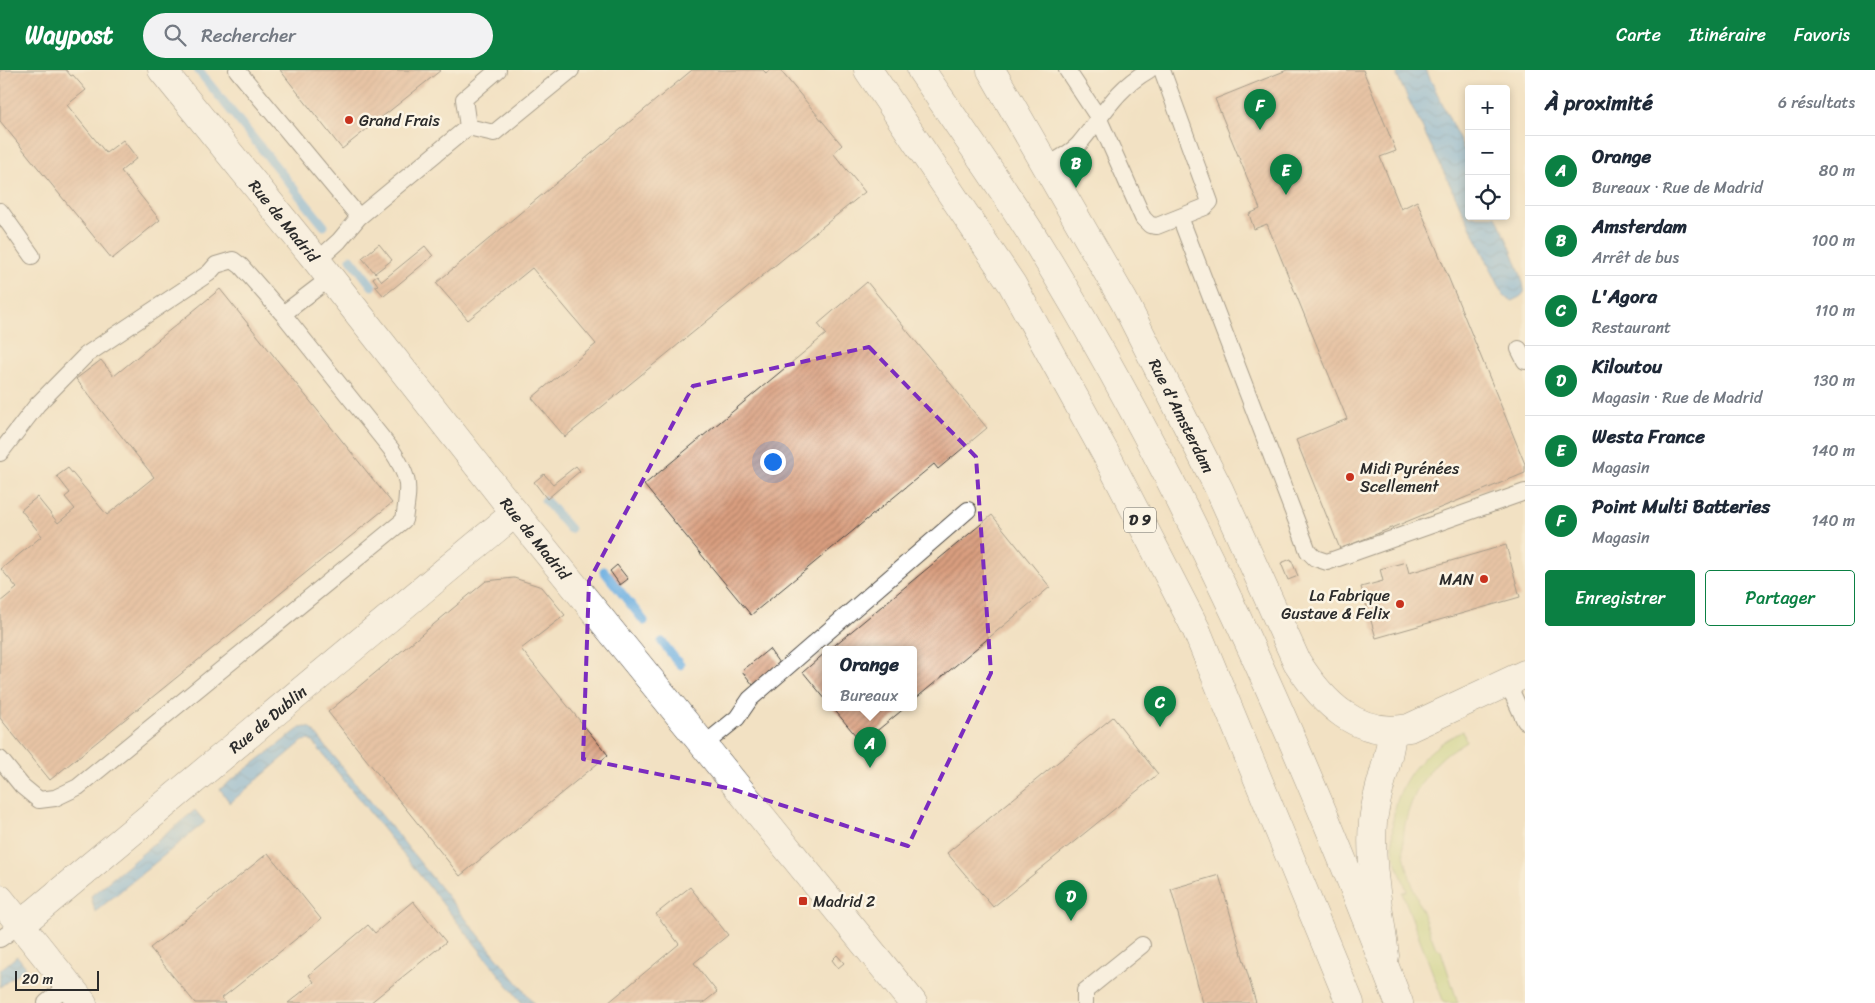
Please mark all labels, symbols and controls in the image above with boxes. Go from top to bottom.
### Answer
search box [143,13,493,58]
text: Waypost [25,14,113,56]
text: Rechercher [201,19,296,52]
text: Carte [1616,19,1661,51]
text: Itinéraire [1689,19,1766,51]
text: Favoris [1794,19,1850,51]
icon: search [161,21,189,49]
text: À proximité [1545,84,1653,122]
map controls [1465,85,1510,220]
button: + [1465,85,1510,130]
text: 6 résultats [1778,88,1855,117]
pin: F [1244,89,1276,130]
place label: Grand Frais [359,106,441,135]
marker: Grand Frais [343,114,355,126]
button: − [1465,130,1510,175]
text: Orange [1592,140,1651,173]
pin: B [1060,147,1092,188]
pin: E [1270,154,1302,195]
text: A [1556,156,1566,185]
text: 80 m [1819,156,1855,185]
street label: Rue de Madrid [241,173,328,270]
text: Bureaux · Rue de Madrid [1592,173,1763,202]
button: locate [1465,175,1510,220]
text: Amsterdam [1592,210,1687,243]
text: B [1556,226,1566,255]
text: 100 m [1811,226,1855,255]
text: Arrêt de bus [1592,243,1679,272]
text: L'Agora [1592,280,1657,313]
text: C [1556,296,1566,325]
text: 110 m [1815,296,1855,325]
text: Restaurant [1592,313,1671,342]
text: Kiloutou [1592,350,1662,383]
street label: Rue d'Amsterdam [1140,354,1223,478]
text: D [1556,366,1566,395]
text: 130 m [1813,366,1855,395]
text: Magasin · Rue de Madrid [1592,383,1762,412]
text: Westa France [1592,420,1705,453]
text: E [1557,436,1565,465]
text: 140 m [1812,436,1855,465]
your location [760,449,786,475]
text: Magasin [1592,453,1650,482]
place label: Midi Pyrénées Scellement [1360,454,1460,501]
marker: Midi Pyrénées Scellement [1344,471,1356,483]
text: Point Multi Batteries [1592,490,1770,523]
street label: Rue de Madrid [492,491,579,588]
text: F [1557,506,1565,535]
text: 140 m [1812,506,1855,535]
road number: D 9 [1124,508,1156,532]
text: Magasin [1592,523,1650,552]
place label: MAN [1439,565,1475,594]
button: Enregistrer [1545,570,1695,626]
button: Partager [1705,570,1855,626]
marker: MAN [1478,573,1490,585]
place label: La Fabrique Gustave & Felix [1281,581,1391,628]
marker: La Fabrique Gustave & Felix [1394,598,1406,610]
popup [822,646,917,711]
text: Orange [840,648,899,681]
street label: Rue de Dublin [222,678,314,761]
text: Bureaux [840,681,898,710]
pin: C [1144,686,1176,727]
pin: A [854,727,886,768]
pin: D [1055,880,1087,921]
place label: Madrid 2 [813,887,875,916]
marker: Madrid 2 [797,895,809,907]
text: 20 m [22,967,53,992]
scale bar [15,968,99,991]

